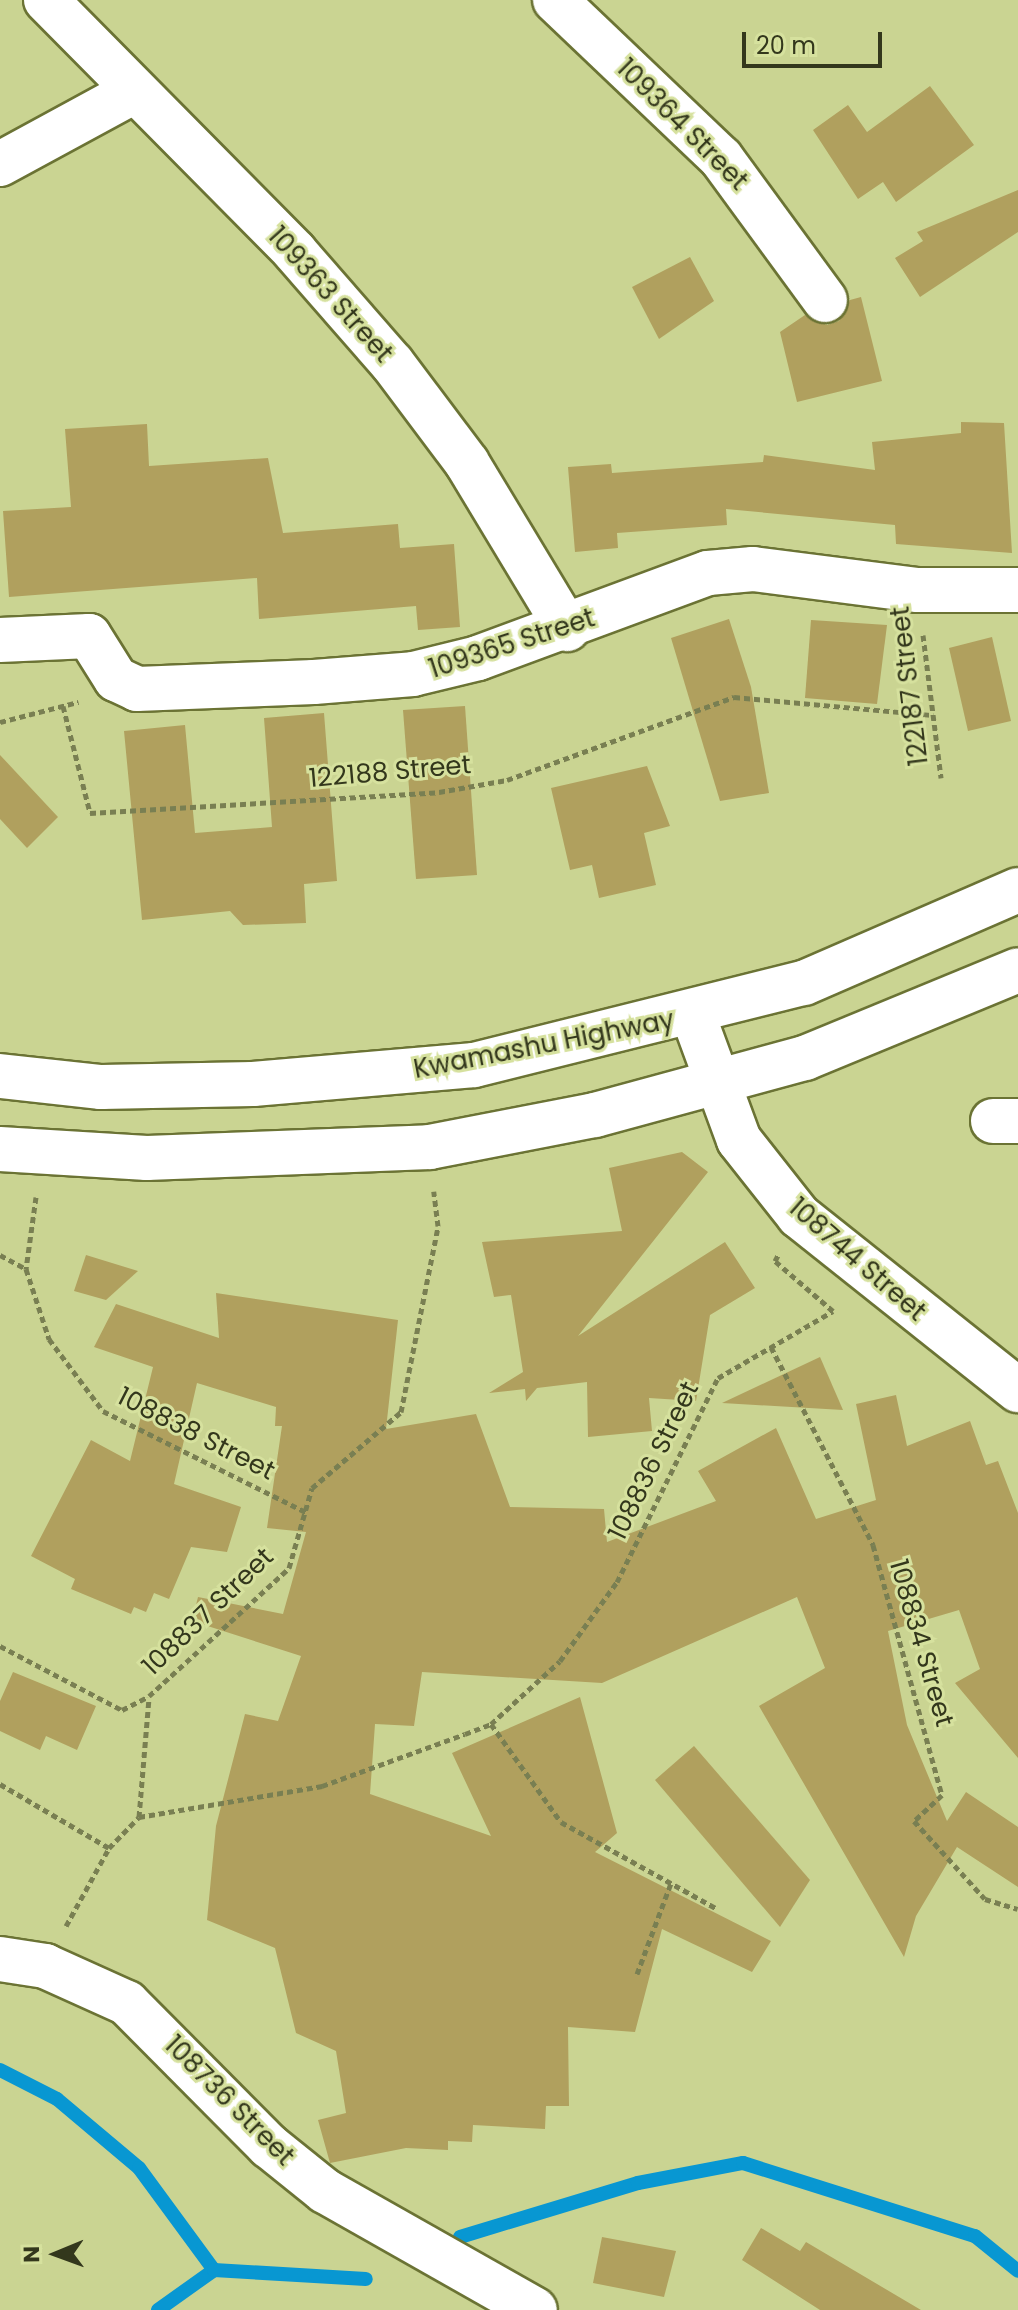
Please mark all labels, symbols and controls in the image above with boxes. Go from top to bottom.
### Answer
scale bar [746,16,886,66]
text: 20 m [756,29,816,62]
street label: 109364 Street [610,53,754,197]
street label: 109363 Street [261,221,399,369]
street label: 109365 Street [425,603,599,685]
street label: 122187 Street [885,605,935,767]
street label: 122188 Street [308,749,472,795]
street label: Kwamashu Highway [411,1004,677,1086]
street label: 108744 Street [782,1192,932,1328]
street label: 108836 Street [602,1377,706,1545]
street label: 108838 Street [112,1381,280,1487]
street label: 108837 Street [136,1542,280,1682]
street label: 108834 Street [882,1556,960,1730]
street label: 108736 Street [158,2030,300,2172]
north arrow [16,2214,96,2294]
text: N [16,2246,47,2263]

